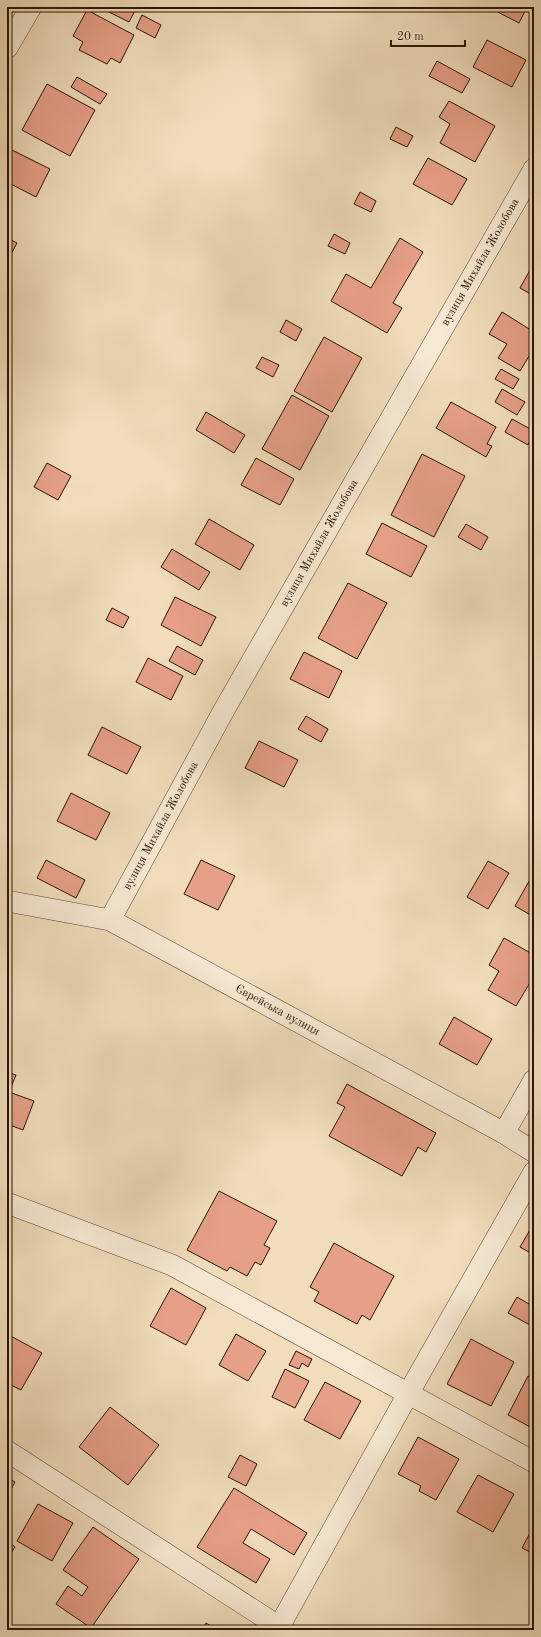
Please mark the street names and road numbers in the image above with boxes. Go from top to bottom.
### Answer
street label: вулиця Михайла Жолобова [439,197,522,328]
street label: вулиця Михайла Жолобова [278,478,361,609]
street label: вулиця Михайла Жолобова [121,760,201,892]
street label: Єврейська вулиця [233,983,322,1038]

